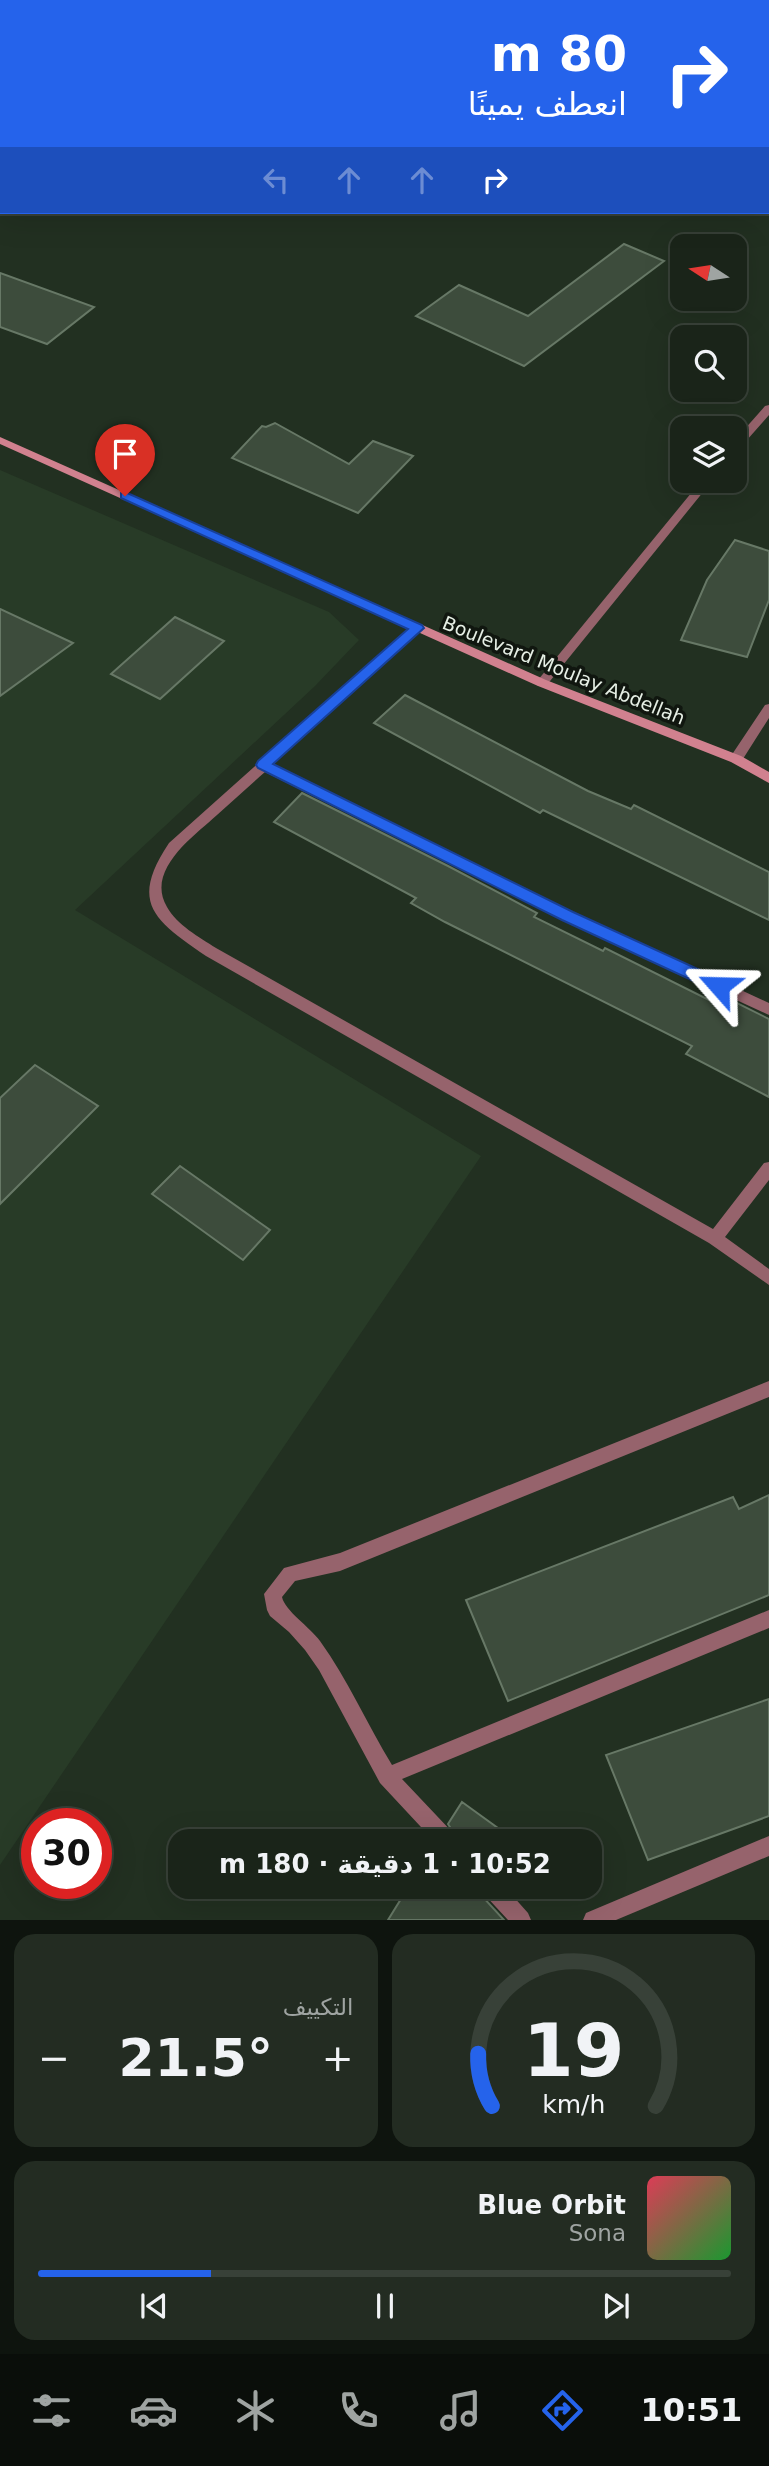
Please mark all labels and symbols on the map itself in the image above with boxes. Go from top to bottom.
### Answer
north arrow [670,234,747,312]
pin [95,424,155,496]
street label: Boulevard Moulay Abdellah [440,611,688,729]
position arrow [682,949,756,1023]
speed limit sign: 30 [21,1808,112,1899]

